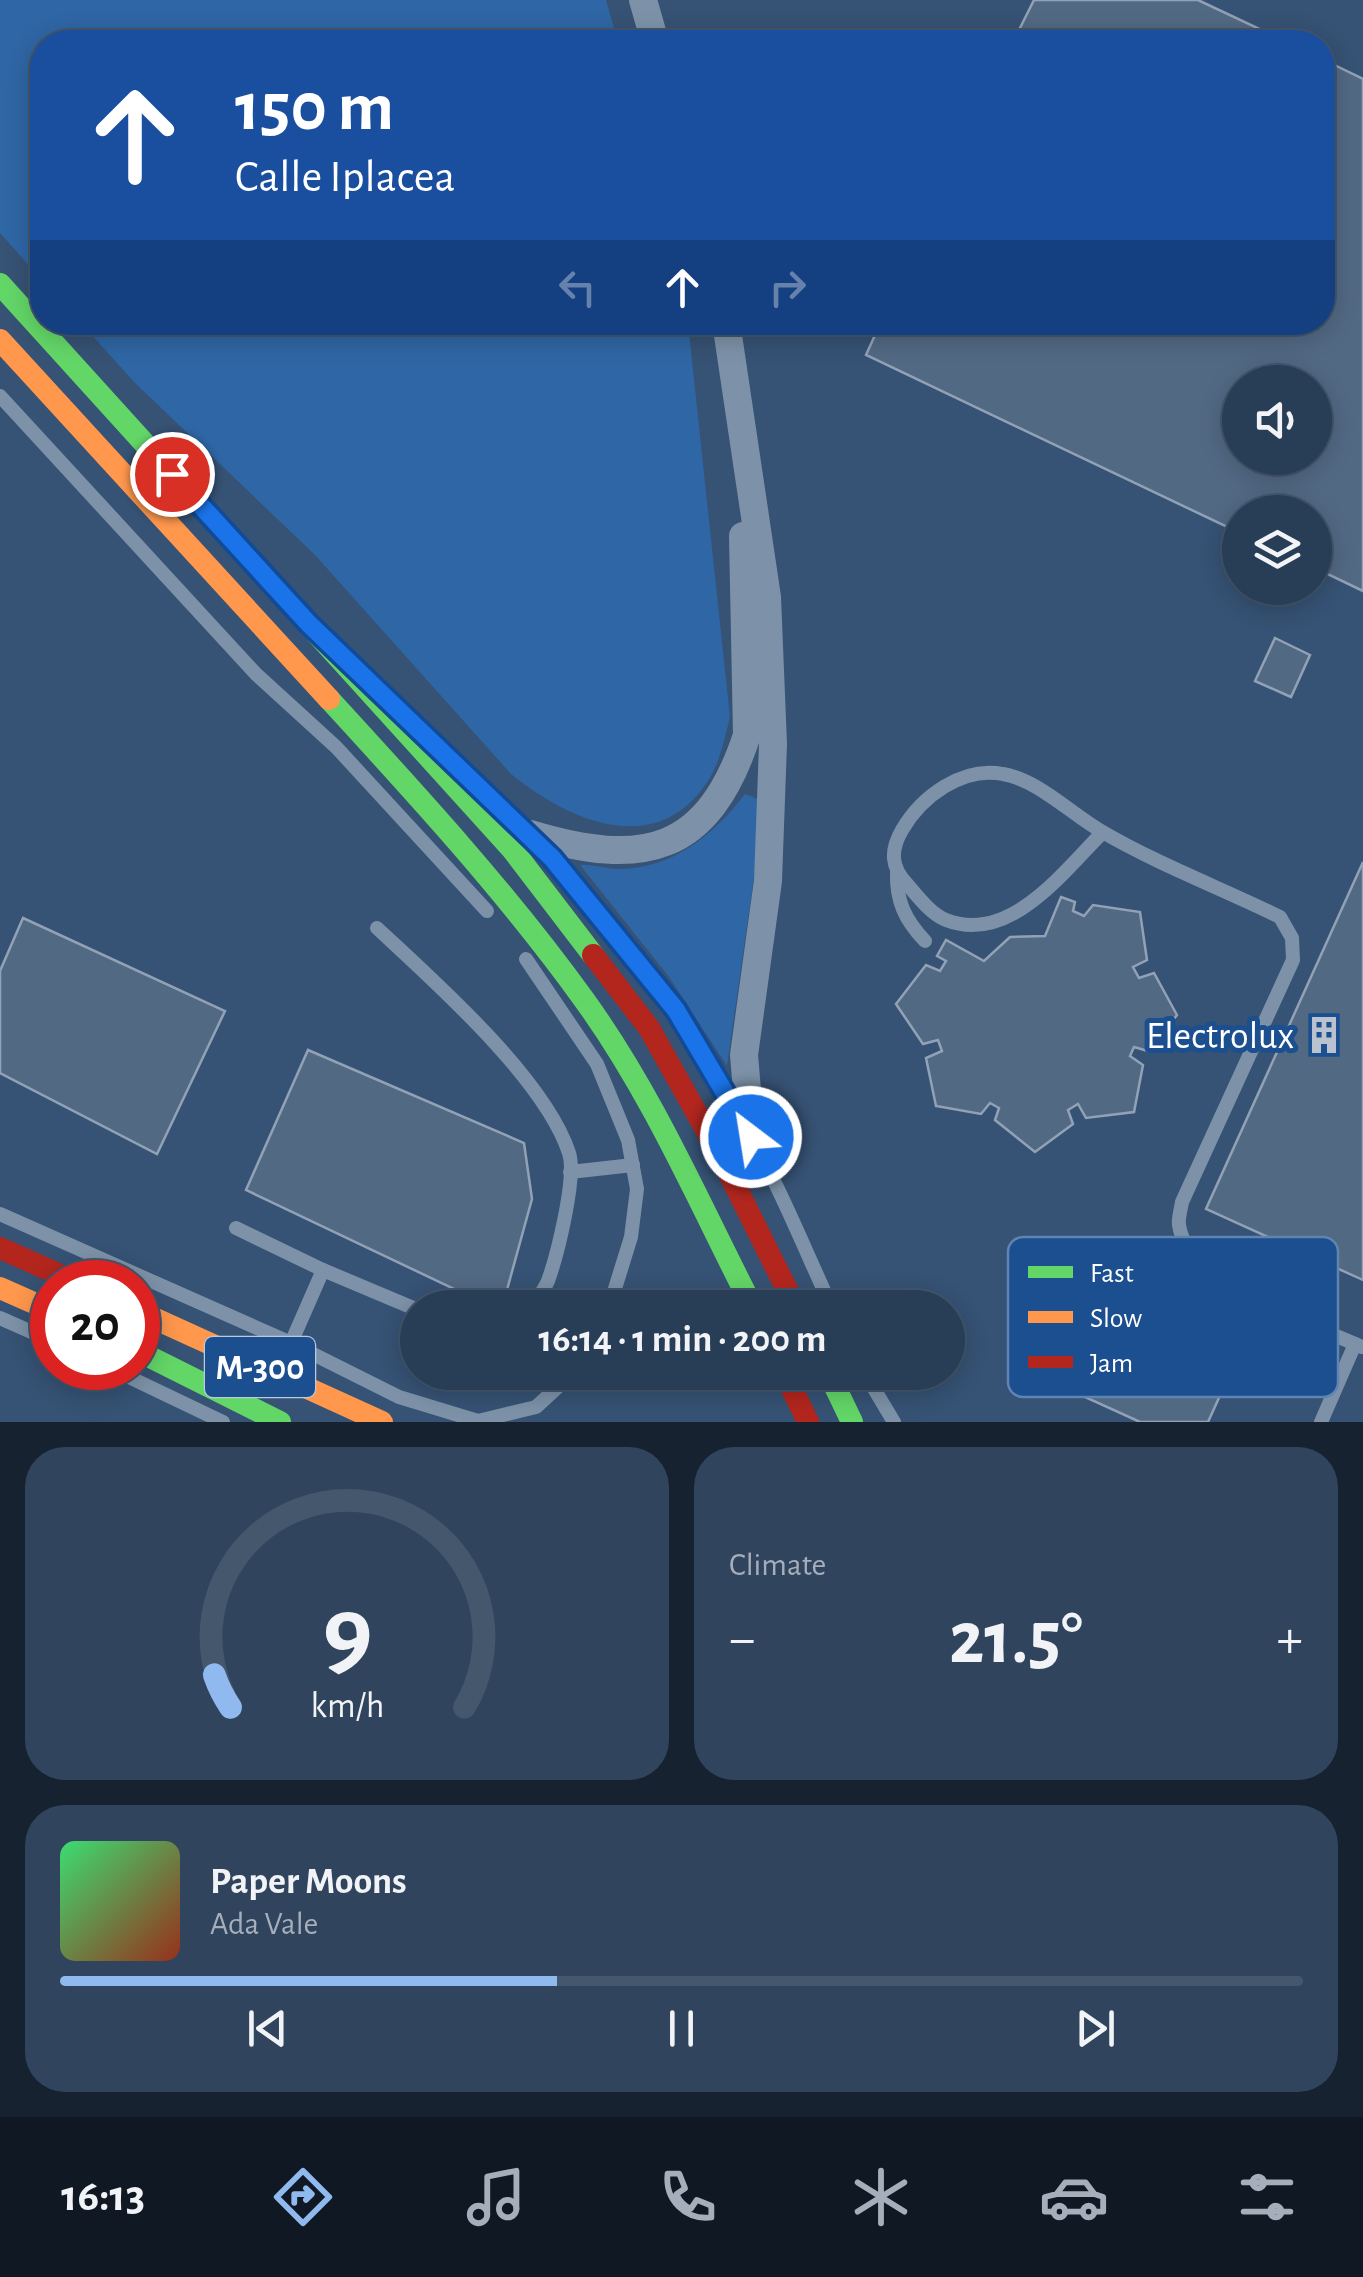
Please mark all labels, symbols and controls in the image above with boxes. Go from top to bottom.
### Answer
icon: ahead [70,70,200,200]
text: 150 m [235,73,394,143]
text: Calle Iplacea [235,155,455,200]
icon: left [550,260,605,315]
icon: ahead [655,260,710,315]
icon: right [760,260,815,315]
map controls [1222,365,1332,605]
button: sound [1222,365,1332,475]
pin [130,432,215,517]
icon: arrive [145,447,200,502]
button: layers [1222,495,1332,605]
building icon: Electrolux [1303,1014,1345,1056]
place label: Electrolux [1146,1018,1294,1056]
position arrow [699,1085,803,1189]
legend [1008,1237,1338,1397]
speed limit sign: 20 [30,1260,160,1390]
text: Fast [1090,1260,1134,1288]
text: Slow [1090,1305,1142,1333]
text: 16:14 · 1 min · 200 m [539,1321,826,1359]
road number: M-300 [205,1337,315,1397]
text: Jam [1090,1350,1133,1378]
text: Climate [729,1549,826,1581]
text: 9 [322,1582,372,1686]
text: 21.5° [949,1602,1083,1677]
text: − [729,1612,755,1667]
text: + [1277,1612,1303,1667]
text: km/h [310,1688,384,1724]
text: Paper Moons [210,1863,407,1901]
text: Ada Vale [210,1908,318,1940]
icon: previous [240,2001,295,2056]
icon: pause [654,2001,709,2056]
icon: next [1068,2001,1123,2056]
icon: directions [268,2162,338,2232]
icon: music [461,2162,531,2232]
icon: phone [653,2162,723,2232]
icon: climate [846,2162,916,2232]
icon: car [1039,2162,1109,2232]
icon: filters [1232,2162,1302,2232]
text: 16:13 [61,2174,145,2219]

